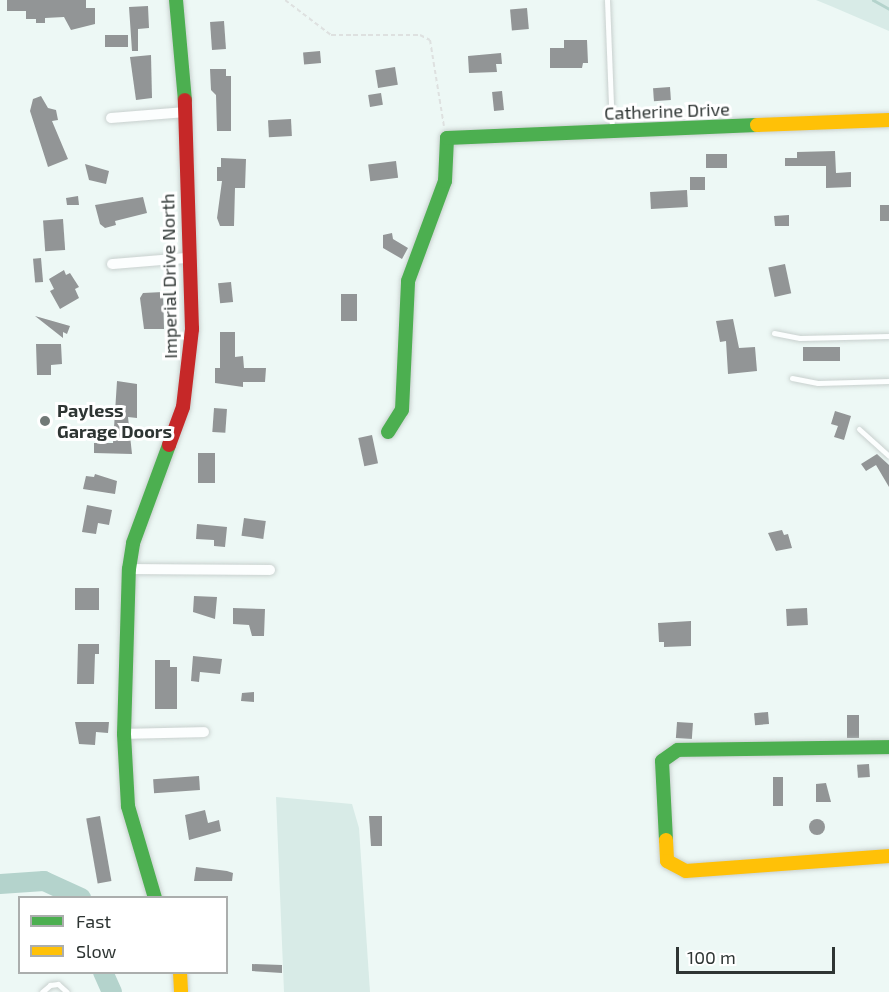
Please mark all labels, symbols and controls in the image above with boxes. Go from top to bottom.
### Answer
street label: Catherine Drive [604,98,730,124]
street label: Imperial Drive North [157,193,181,359]
place label: Payless Garage Doors [57,400,172,442]
marker: Payless Garage Doors [38,414,52,428]
legend [18,896,228,974]
text: Fast [76,910,111,932]
scale bar [679,935,838,973]
text: Slow [76,940,116,962]
text: 100 m [687,946,736,968]

